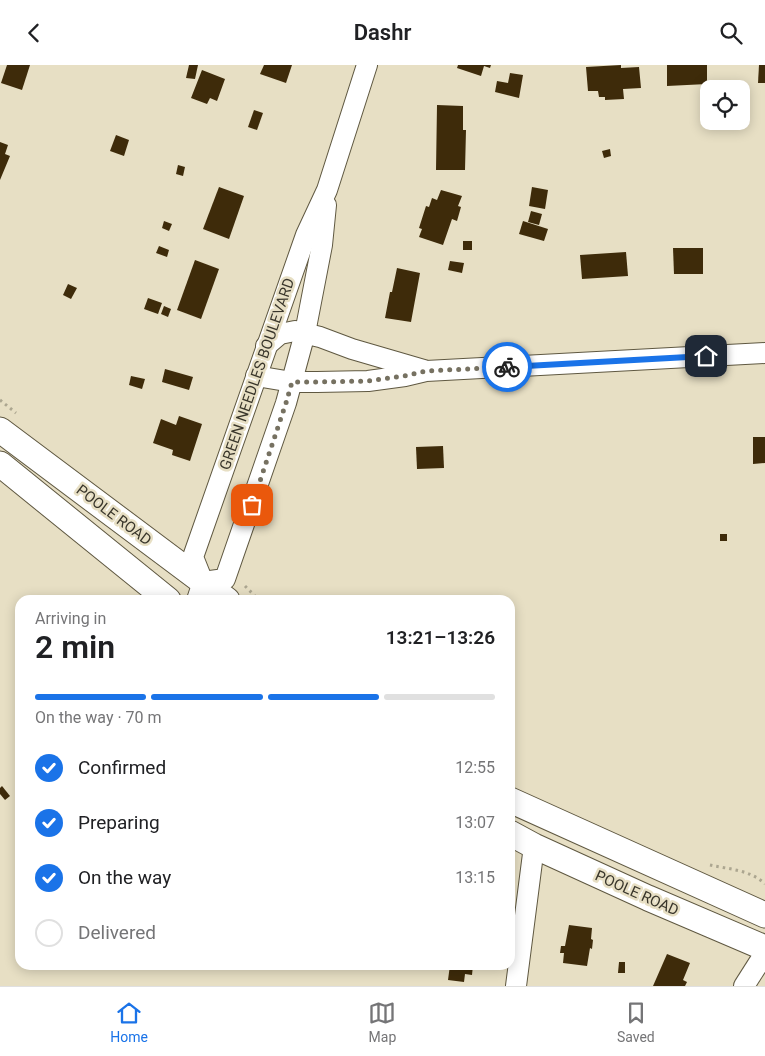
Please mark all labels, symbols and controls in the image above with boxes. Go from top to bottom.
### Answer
icon: back [20,19,48,47]
icon: search [717,19,745,47]
text: Dashr [354,20,411,45]
map controls [700,80,750,130]
button: locate [700,80,750,130]
street label: GREEN NEEDLES BOULEVARD [216,276,298,472]
pin [685,335,727,377]
courier [482,342,532,392]
icon: home [692,342,720,370]
icon: bike [493,353,521,381]
street label: POOLE ROAD [73,481,155,549]
pin [231,484,273,526]
icon: bag [238,491,266,519]
text: Arriving in [35,609,106,628]
text: 13:21–13:26 [386,626,495,649]
text: 2 min [35,628,115,666]
text: On the way · 70 m [35,708,162,727]
icon: check [35,754,63,782]
text: Confirmed [78,756,166,779]
text: 12:55 [455,758,495,777]
icon: check [35,809,63,837]
text: Preparing [78,811,160,834]
text: 13:07 [455,813,495,832]
icon: check [35,864,63,892]
text: On the way [78,866,171,889]
street label: POOLE ROAD [592,867,682,919]
text: 13:15 [455,868,495,887]
text: Delivered [78,921,156,944]
tab: Home [110,999,148,1045]
tab: Map [368,999,396,1045]
tab: Saved [617,999,655,1045]

